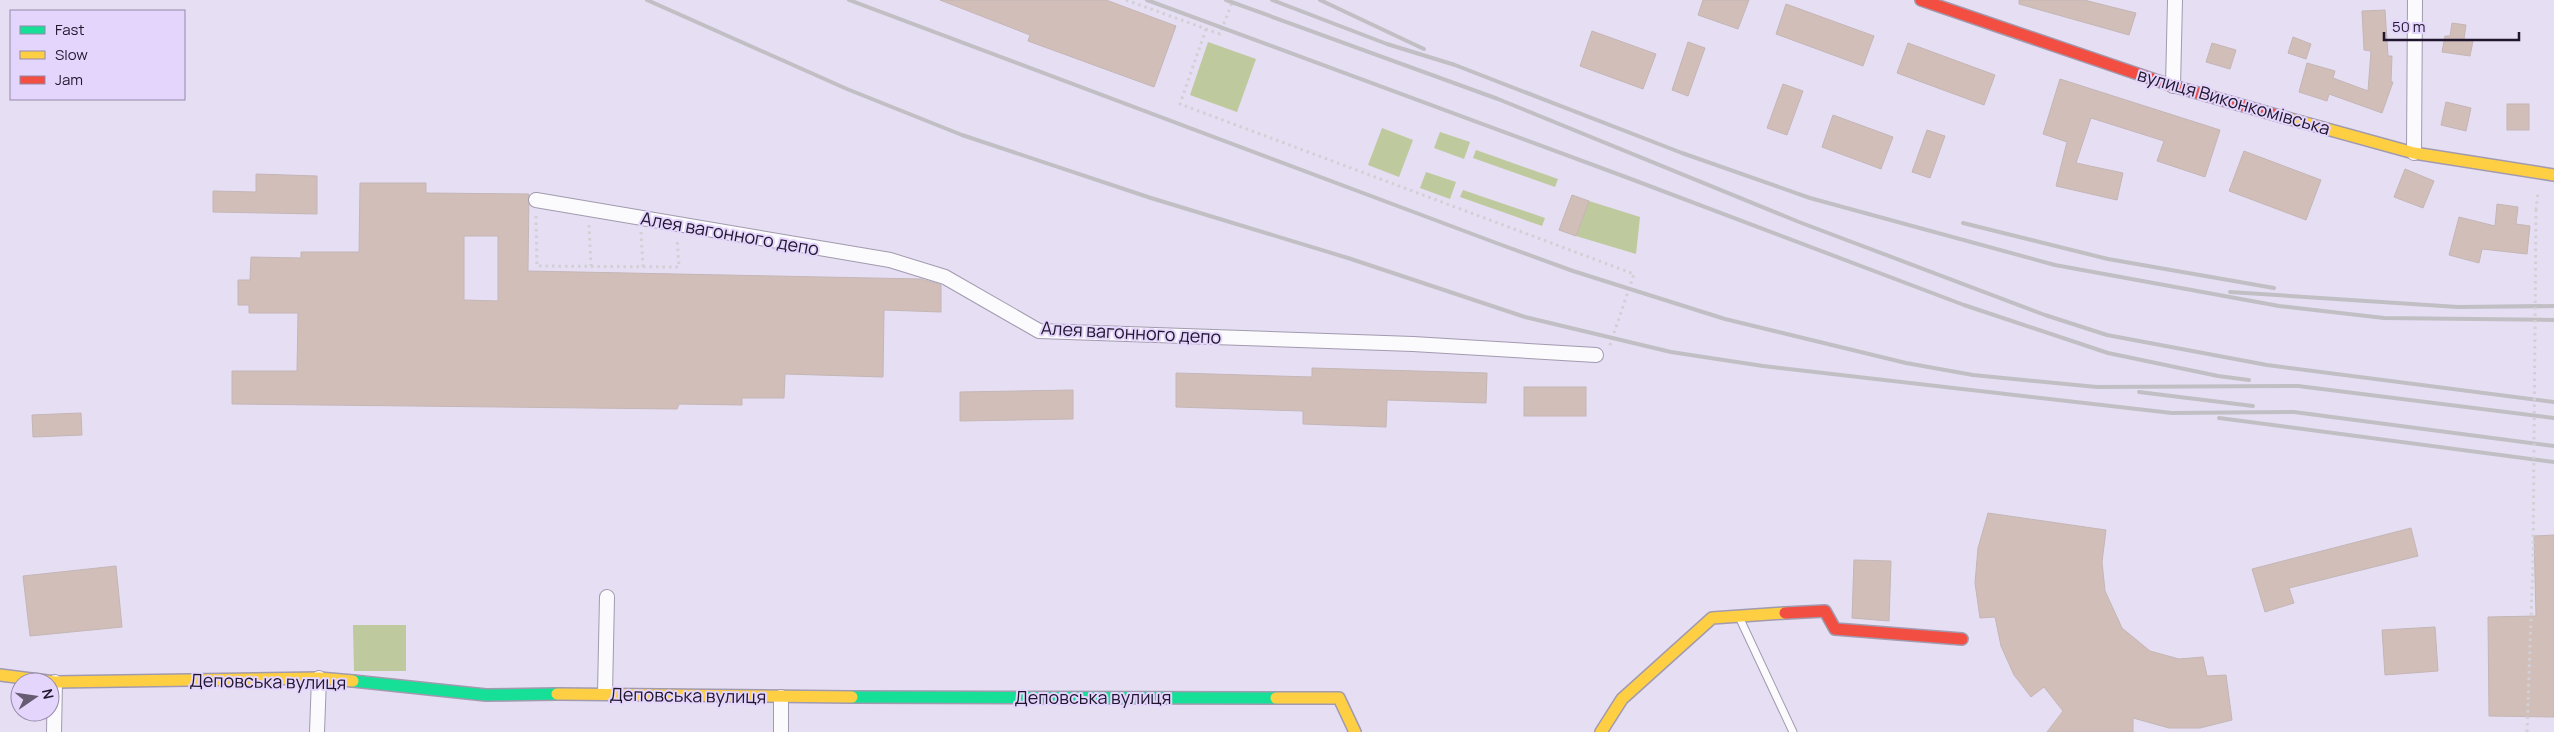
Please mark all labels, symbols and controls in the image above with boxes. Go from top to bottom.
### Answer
legend [10,10,185,100]
scale bar [2384,10,2519,42]
text: 50 m [2392,16,2426,37]
text: Fast [55,19,84,40]
text: Slow [55,44,88,65]
street label: вулиця Виконкомівська [2135,62,2333,140]
text: Jam [55,69,83,90]
street label: Алея вагонного депо [639,205,821,261]
street label: Алея вагонного депо [1040,315,1222,349]
street label: Деповська вулиця [189,668,347,694]
north arrow [10,672,60,722]
street label: Деповська вулиця [609,682,767,708]
street label: Деповська вулиця [1015,685,1171,709]
text: N [38,687,59,701]

